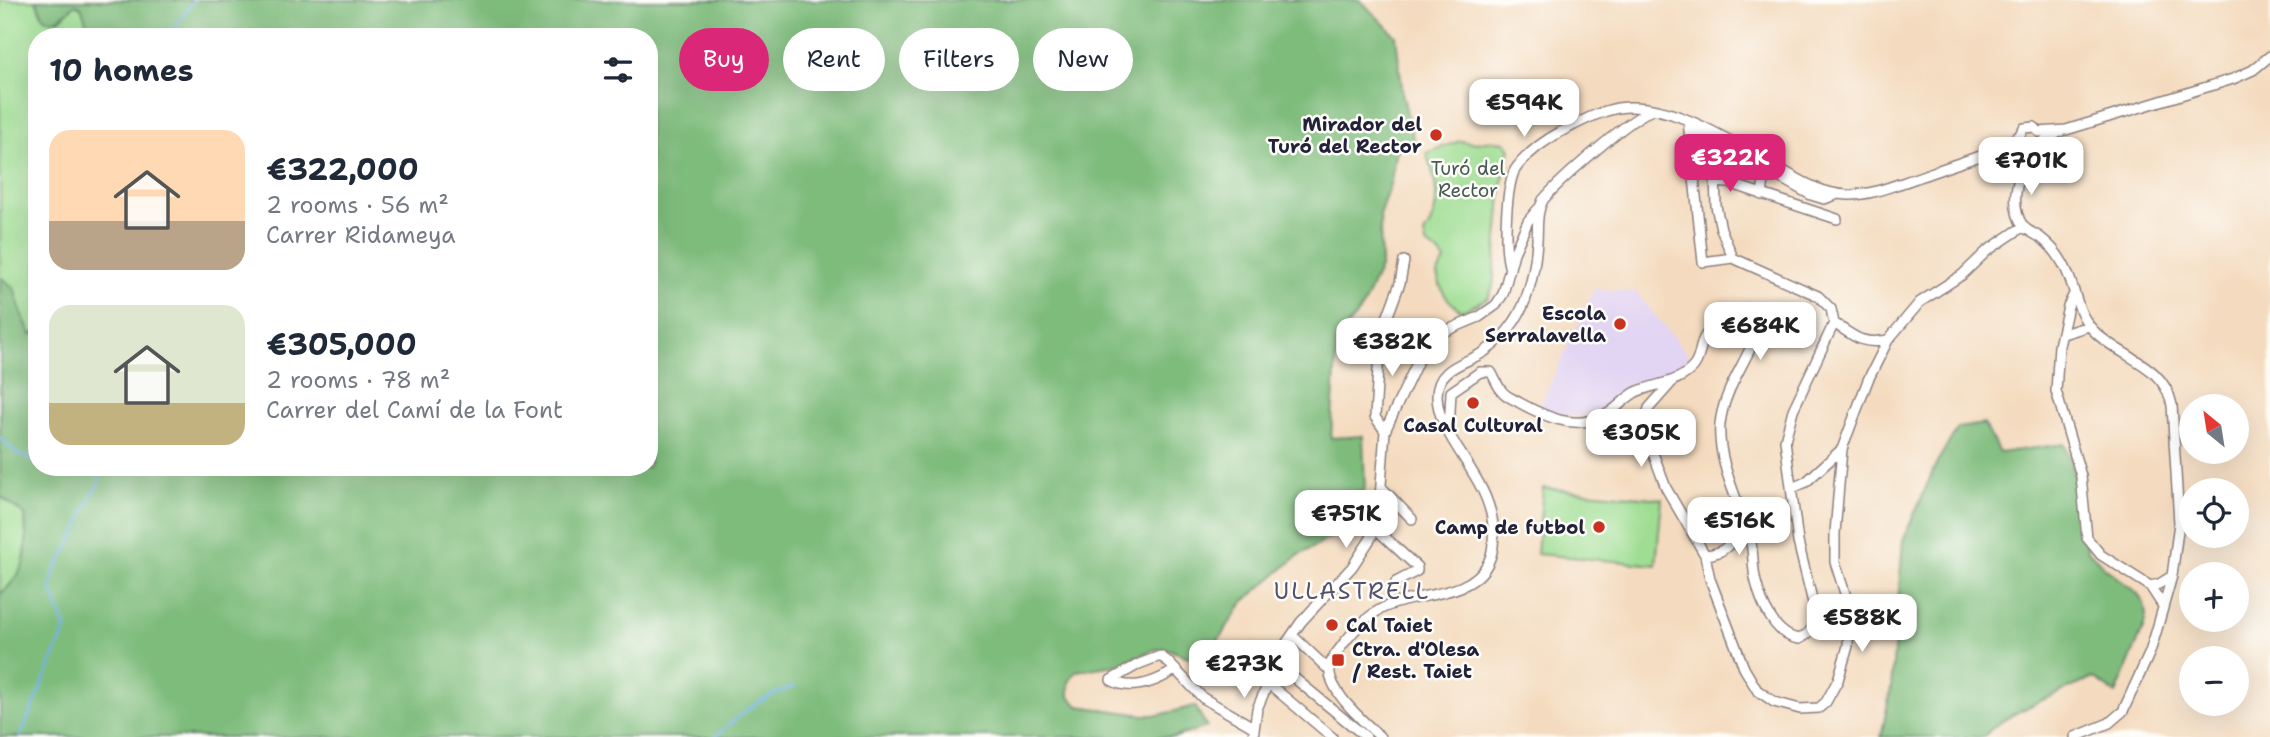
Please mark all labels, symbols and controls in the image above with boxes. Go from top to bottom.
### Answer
chip: Buy [679,28,769,91]
chip: Rent [783,28,885,91]
chip: Filters [899,28,1019,91]
chip: New [1033,28,1133,91]
text: 10 homes [49,50,194,91]
icon: filters [599,51,637,89]
pin: €594K [1475,80,1573,139]
text: €594K [1485,87,1563,117]
place label: Mirador del Turó del Rector [1268,112,1422,159]
marker: Mirador del Turó del Rector [1428,127,1444,143]
pin: €322K [1681,134,1779,194]
pin: €701K [1982,138,2080,197]
text: €322K [1691,142,1769,172]
text: €701K [1994,145,2068,175]
text: €322,000 [266,149,419,190]
park label: Turó del Rector [1431,156,1506,203]
icon: home [105,158,189,242]
text: 2 rooms · 56 m² [266,190,449,220]
text: Carrer Ridameya [266,220,456,250]
place label: Escola Serralavella [1485,301,1606,348]
pin: €684K [1711,302,1809,362]
text: €684K [1720,310,1800,340]
marker: Escola Serralavella [1612,316,1628,332]
pin: €382K [1343,318,1441,378]
text: €305,000 [266,324,417,365]
text: €382K [1352,326,1432,356]
icon: home [105,333,189,417]
text: 2 rooms · 78 m² [266,365,450,395]
north arrow [2179,394,2249,464]
map controls [2179,394,2249,716]
text: Carrer del Camí de la Font [266,395,563,425]
marker: Casal Cultural [1465,395,1481,411]
pin: €305K [1592,410,1690,469]
place label: Casal Cultural [1403,413,1543,438]
text: €305K [1602,417,1680,447]
button: locate [2179,478,2249,548]
pin: €751K [1297,490,1395,550]
text: €751K [1311,498,1381,528]
pin: €516K [1690,498,1788,557]
text: €516K [1703,505,1775,535]
place label: Camp de futbol [1435,515,1585,540]
marker: Camp de futbol [1591,519,1607,535]
button: + [2179,562,2249,632]
district label: ULLASTRELL [1274,576,1430,606]
pin: €588K [1813,594,1911,654]
text: €588K [1823,602,1901,632]
place label: Cal Taiet [1346,613,1432,638]
marker: Cal Taiet [1324,617,1340,633]
place label: Ctra. d'Olesa / Rest. Taiet [1352,637,1479,684]
pin: €273K [1195,640,1293,700]
button: − [2179,646,2249,716]
text: €273K [1205,648,1283,678]
marker: Ctra. d'Olesa / Rest. Taiet [1330,652,1346,668]

